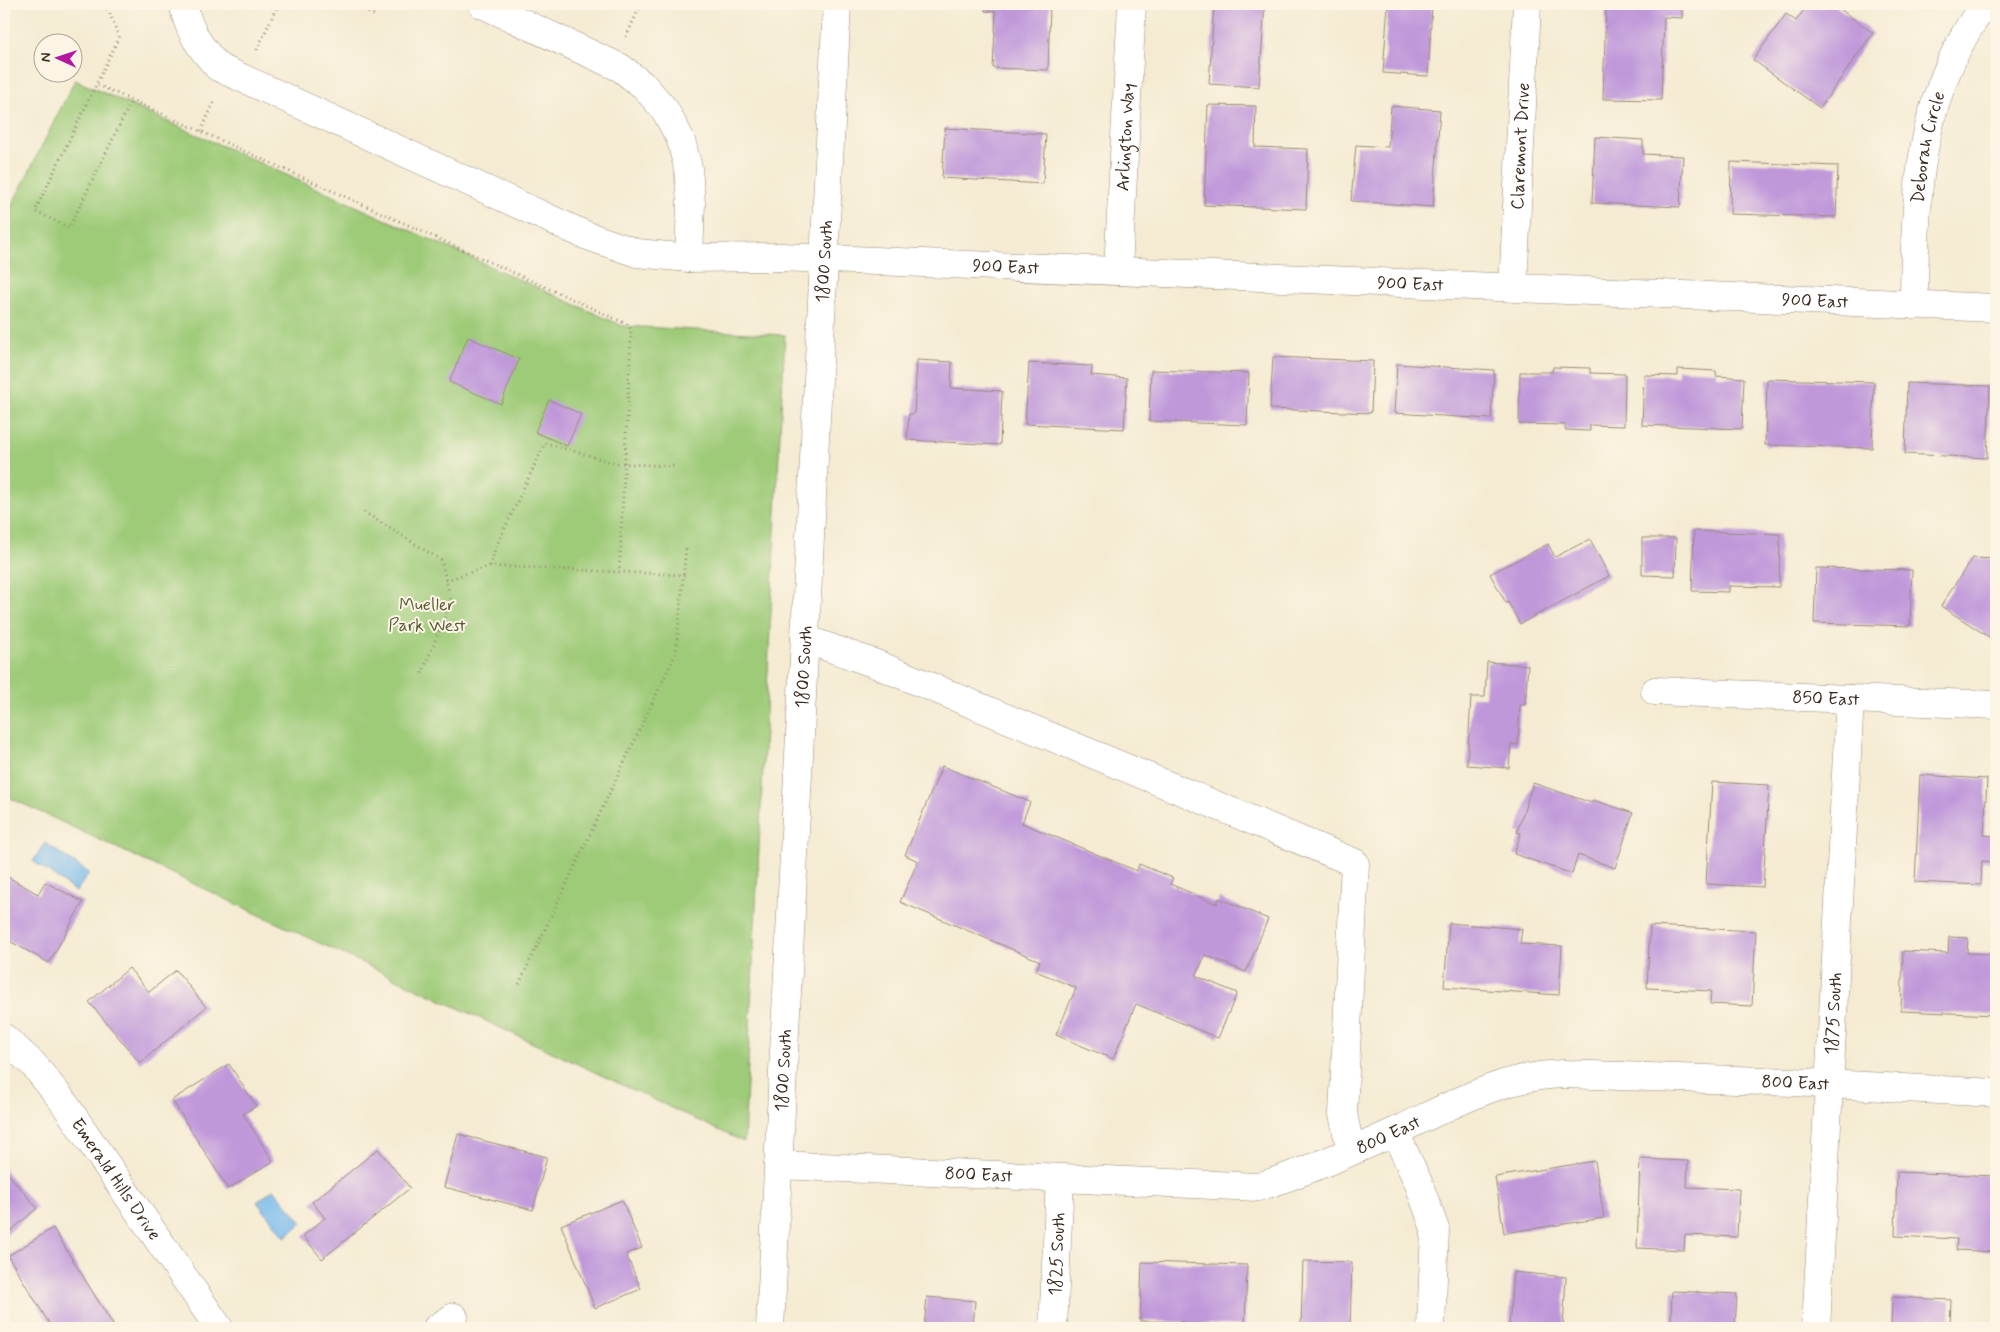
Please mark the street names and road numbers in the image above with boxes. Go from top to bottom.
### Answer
street label: Claremont Drive [1506,82,1536,210]
street label: Arlington Way [1111,83,1141,192]
street label: Deborah Circle [1906,88,1951,204]
street label: 1800 South [811,219,839,303]
street label: 900 East [972,254,1040,281]
street label: 900 East [1377,271,1445,298]
street label: 900 East [1781,288,1849,315]
street label: 1800 South [790,625,819,709]
street label: 850 East [1792,686,1860,712]
street label: 1875 South [1820,972,1848,1055]
street label: 1800 South [770,1028,798,1112]
street label: 800 East [1761,1070,1830,1097]
street label: 800 East [1353,1110,1425,1161]
street label: Emerald Hills Drive [65,1114,166,1245]
street label: 800 East [944,1162,1014,1189]
street label: 1825 South [1044,1212,1071,1296]

